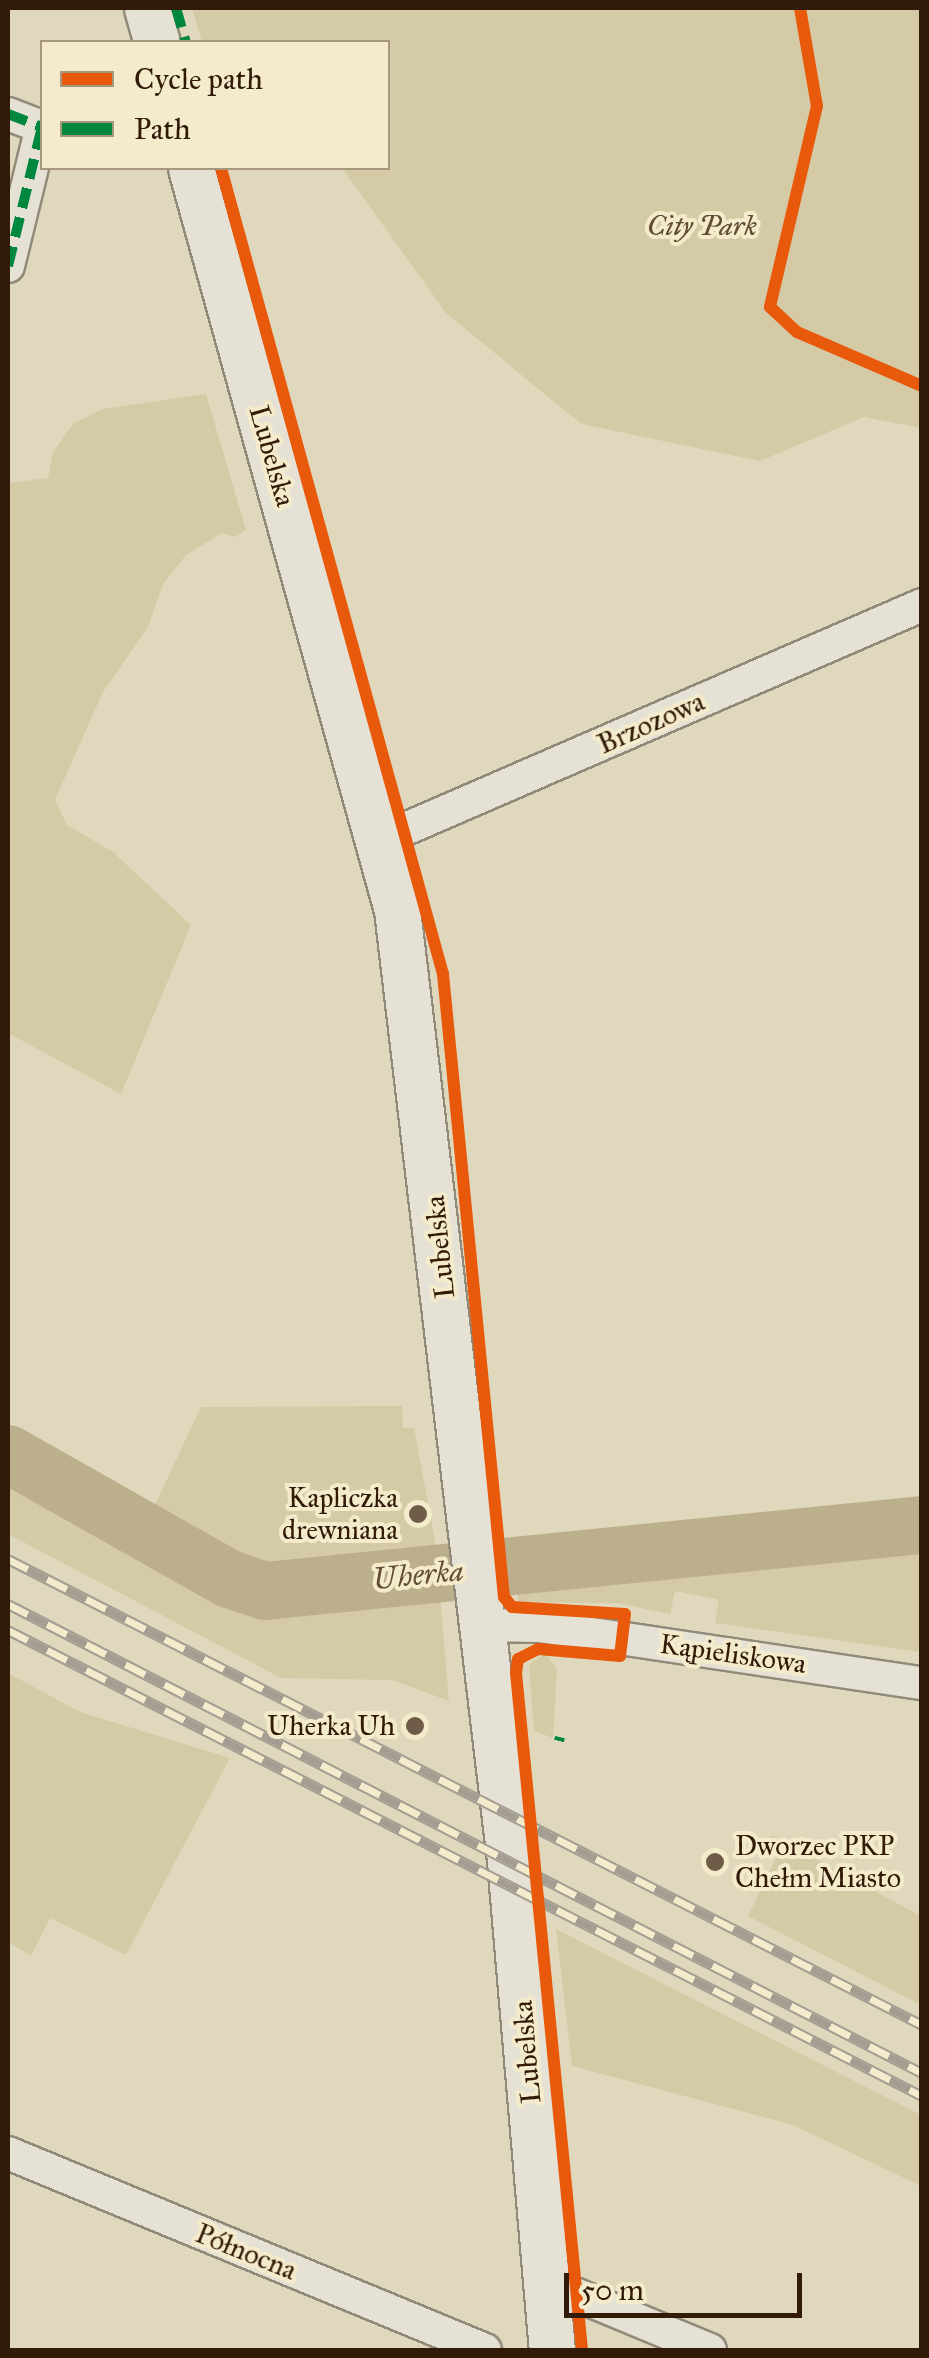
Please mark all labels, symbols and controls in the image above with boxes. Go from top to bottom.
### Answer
legend [40,40,390,170]
text: Cycle path [134,61,263,97]
text: Path [134,111,191,147]
park label: City Park [647,209,757,243]
street label: Lubelska [242,402,302,510]
street label: Brzozowa [592,685,710,761]
street label: Lubelska [418,1194,462,1300]
place label: Kapliczka drewniana [282,1481,398,1547]
marker: Kapliczka drewniana [407,1503,429,1525]
water label: Uherka [371,1552,465,1598]
street label: Kąpieliskowa [658,1627,808,1681]
place label: Uherka Uh [267,1709,395,1743]
marker: Uherka Uh [404,1715,426,1737]
place label: Dworzec PKP Chełm Miasto [735,1829,901,1895]
marker: Dworzec PKP Chełm Miasto [704,1851,726,1873]
street label: Lubelska [506,1999,548,2105]
street label: Północna [191,2217,301,2287]
scale bar [569,2253,806,2315]
text: 50 m [581,2272,644,2308]

